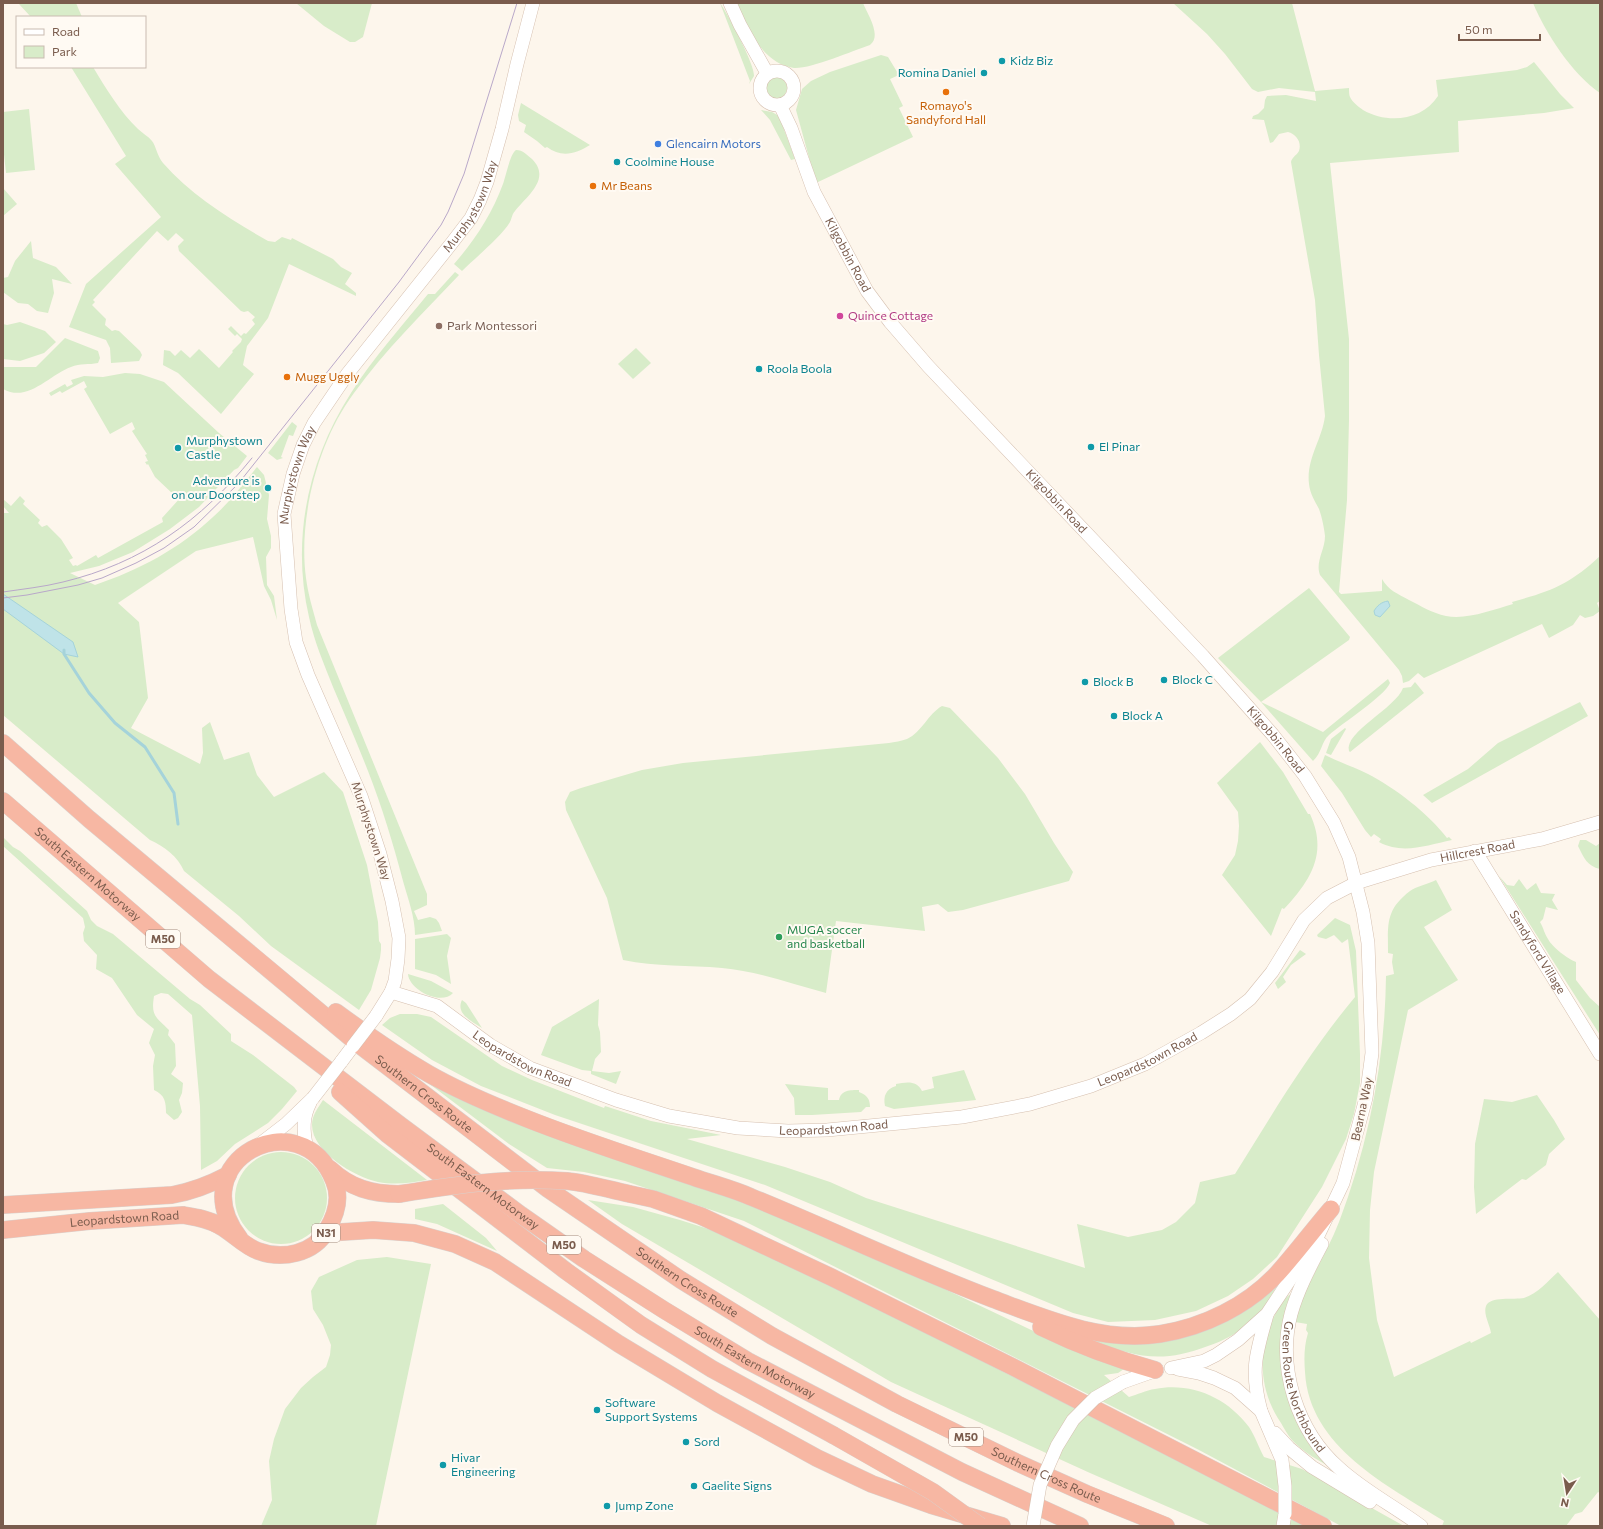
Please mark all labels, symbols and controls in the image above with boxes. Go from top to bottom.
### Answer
legend [16,16,146,68]
scale bar [1459,16,1540,42]
text: 50 m [1465,22,1493,36]
text: Road [52,24,80,38]
text: Park [52,44,78,58]
place label: Kidz Biz [1010,53,1053,67]
marker: Kidz Biz [997,56,1007,66]
place label: Romina Daniel [898,65,976,79]
marker: Romina Daniel [979,68,989,78]
marker: Romayo's Sandyford Hall [941,87,951,97]
place label: Romayo's Sandyford Hall [906,98,986,126]
place label: Glencairn Motors [666,136,761,150]
marker: Glencairn Motors [653,139,663,149]
place label: Coolmine House [625,154,714,168]
marker: Coolmine House [612,157,622,167]
street label: Murphystown Way [439,158,499,254]
place label: Mr Beans [601,178,652,192]
marker: Mr Beans [588,181,598,191]
street label: Kilgobbin Road [823,215,874,294]
place label: Quince Cottage [848,308,933,322]
marker: Quince Cottage [835,311,845,321]
place label: Park Montessori [447,318,537,332]
marker: Park Montessori [434,321,444,331]
place label: Roola Boola [767,361,832,375]
marker: Roola Boola [754,364,764,374]
place label: Mugg Uggly [295,369,360,383]
marker: Mugg Uggly [282,372,292,382]
street label: Murphystown Way [276,423,318,525]
place label: Murphystown Castle [186,433,263,461]
place label: El Pinar [1099,439,1140,453]
marker: El Pinar [1086,442,1096,452]
marker: Murphystown Castle [173,443,183,453]
street label: Kilgobbin Road [1024,466,1090,535]
place label: Adventure is on our Doorstep [171,473,260,501]
marker: Adventure is on our Doorstep [263,483,273,493]
place label: Block C [1172,672,1213,686]
place label: Block B [1093,674,1134,688]
marker: Block C [1159,675,1169,685]
marker: Block B [1080,677,1090,687]
street label: Kilgobbin Road [1245,703,1308,775]
place label: Block A [1122,708,1163,722]
marker: Block A [1109,711,1119,721]
street label: Murphystown Way [349,780,395,882]
street label: South Eastern Motorway [32,824,145,923]
street label: Hillcrest Road [1439,836,1516,864]
street label: Sandyford Village [1507,908,1569,996]
place label: MUGA soccer and basketball [787,922,865,950]
road number: M50 [146,930,180,948]
marker: MUGA soccer and basketball [774,932,784,942]
street label: Leopardstown Road [471,1027,574,1089]
street label: Leopardstown Road [1095,1029,1199,1089]
street label: Southern Cross Route [373,1052,476,1135]
street label: Bearna Way [1347,1076,1375,1142]
street label: Leopardstown Road [779,1116,889,1137]
street label: South Eastern Motorway [425,1140,543,1232]
street label: Leopardstown Road [69,1207,180,1229]
road number: N31 [312,1224,340,1242]
road number: M50 [547,1236,581,1254]
street label: Southern Cross Route [634,1243,741,1320]
street label: Green Route Northbound [1281,1320,1329,1455]
street label: South Eastern Motorway [692,1322,818,1401]
place label: Software Support Systems [605,1395,698,1423]
marker: Software Support Systems [592,1405,602,1415]
road number: M50 [949,1428,983,1446]
place label: Sord [694,1434,720,1448]
marker: Sord [681,1437,691,1447]
street label: Southern Cross Route [989,1443,1103,1505]
place label: Hivar Engineering [451,1450,516,1478]
marker: Hivar Engineering [438,1460,448,1470]
north arrow [1547,1473,1587,1513]
place label: Gaelite Signs [702,1478,772,1492]
marker: Gaelite Signs [689,1481,699,1491]
text: N [1559,1496,1570,1510]
place label: Jump Zone [615,1498,674,1513]
marker: Jump Zone [602,1501,612,1511]

